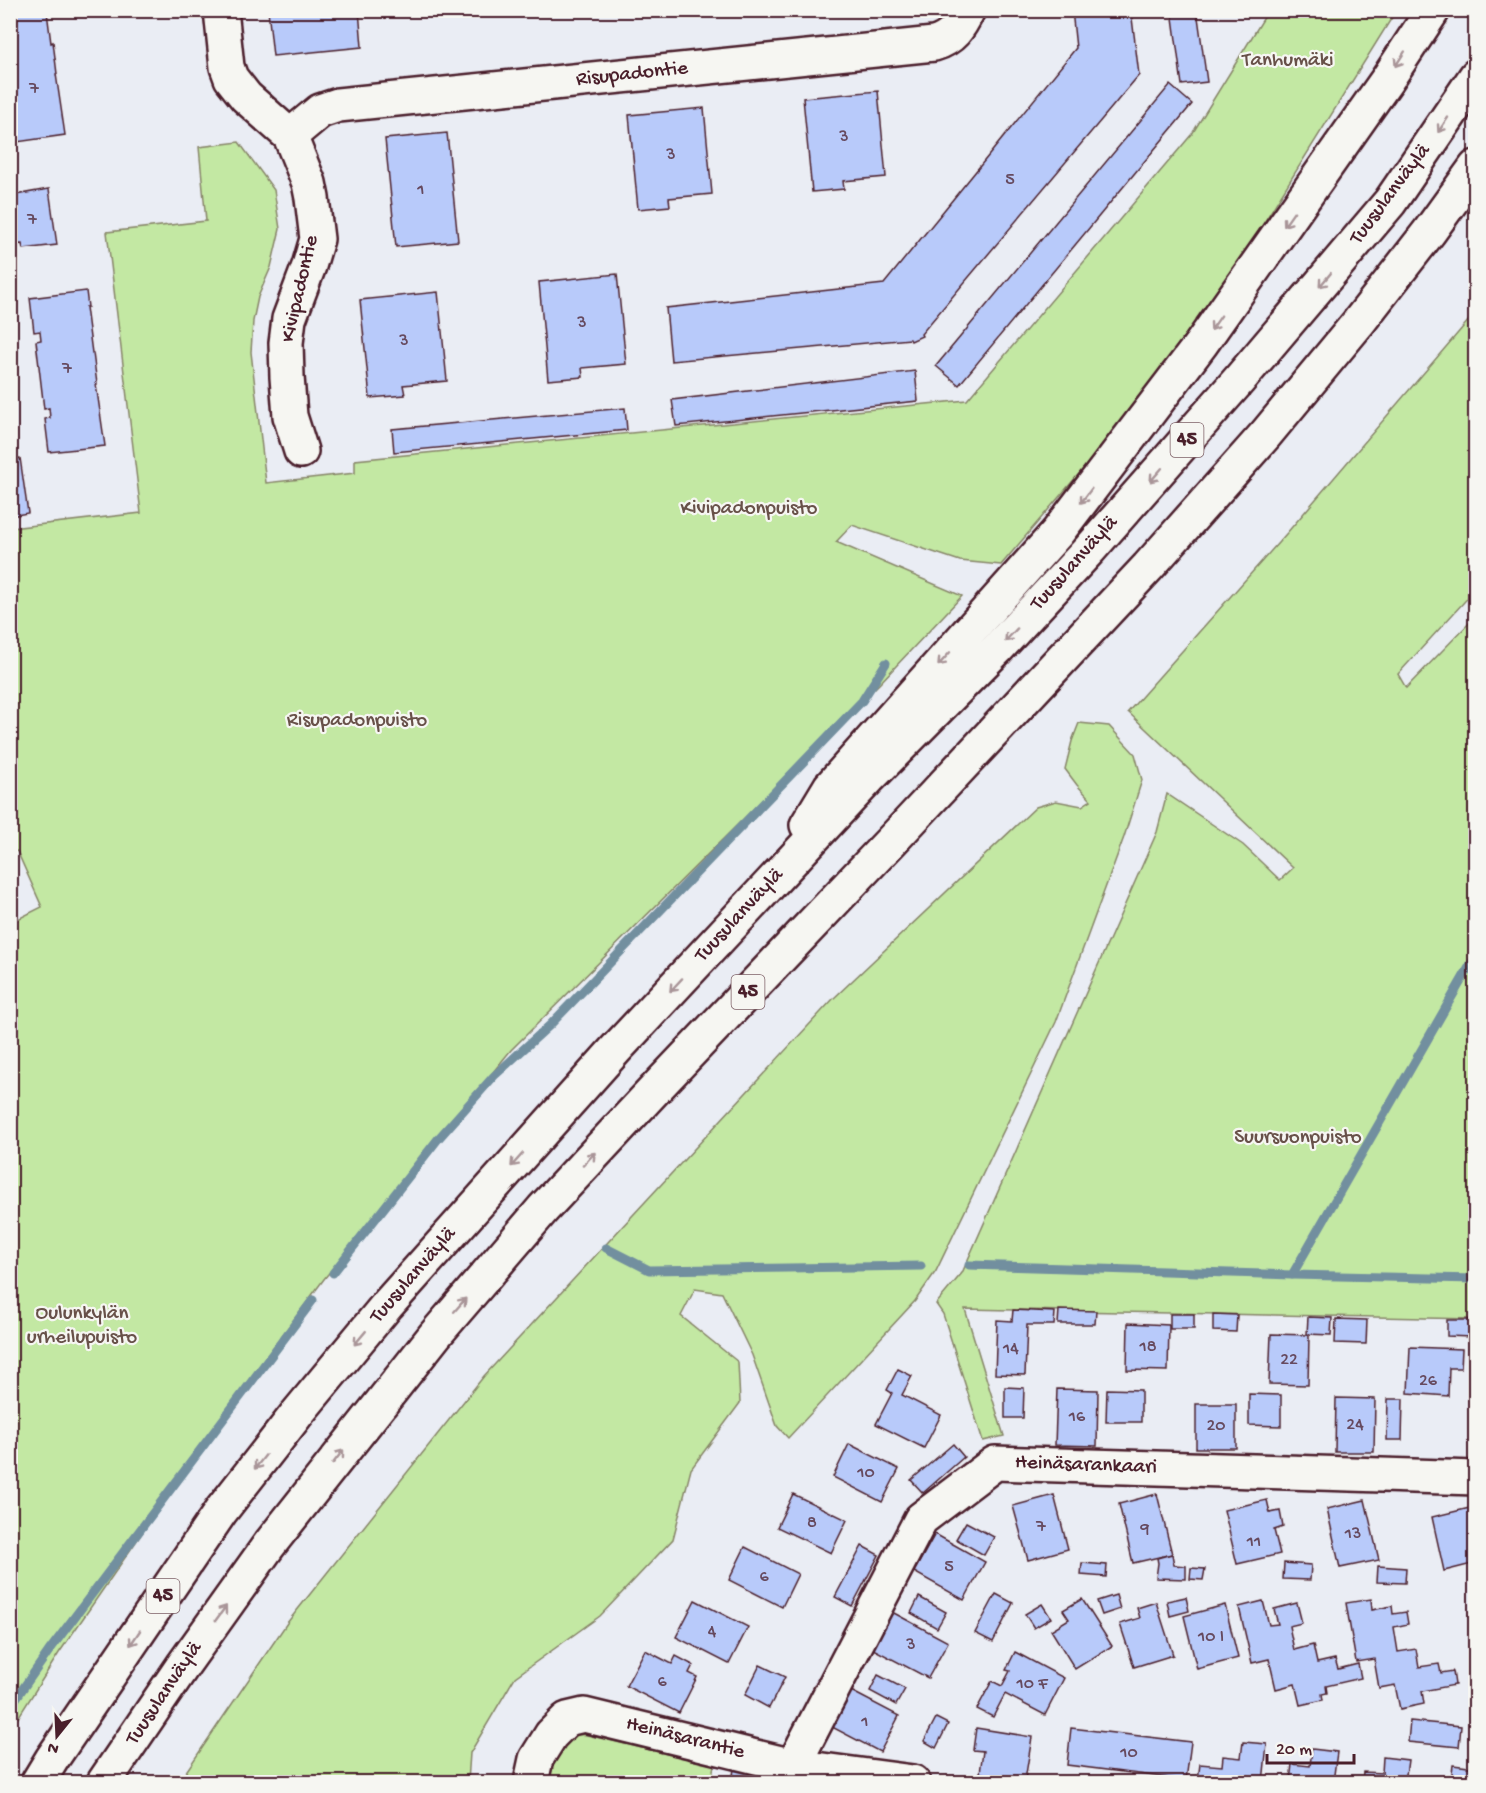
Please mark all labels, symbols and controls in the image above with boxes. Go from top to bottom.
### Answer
park label: Tanhumäki [1241,49,1334,74]
one-way arrow [1394,51,1407,68]
street label: Risupadontie [575,57,690,93]
house number: 7 [28,79,39,100]
one-way arrow [1437,116,1449,133]
house number: 3 [838,127,849,148]
street label: Tuusulanväylä [1345,139,1438,251]
house number: 3 [665,145,676,166]
house number: 5 [1005,170,1015,191]
house number: 1 [416,180,425,201]
house number: 7 [26,210,37,231]
one-way arrow [1283,211,1295,227]
street label: Kivipadontie [277,232,326,345]
one-way arrow [1318,272,1332,287]
house number: 3 [576,313,587,334]
one-way arrow [1210,314,1222,331]
house number: 3 [398,331,409,352]
house number: 7 [61,359,72,380]
road number: 45 [1170,423,1204,457]
one-way arrow [1149,467,1163,482]
one-way arrow [1079,487,1092,503]
park label: Kivipadonpuisto [680,497,818,522]
street label: Tuusulanväylä [1025,510,1125,617]
one-way arrow [1003,627,1018,642]
one-way arrow [937,651,951,666]
park label: Risupadonpuisto [287,709,427,734]
street label: Tuusulanväylä [690,863,791,969]
road number: 45 [732,975,764,1009]
one-way arrow [669,977,683,992]
park label: Suursuonpuisto [1234,1126,1362,1151]
one-way arrow [582,1152,596,1167]
one-way arrow [510,1153,524,1168]
street label: Tuusulanväylä [365,1222,463,1330]
one-way arrow [453,1298,467,1313]
park label: Oulunkylän urheilupuisto [27,1302,137,1351]
one-way arrow [353,1330,367,1345]
house number: 18 [1138,1337,1157,1358]
house number: 14 [1002,1339,1019,1360]
house number: 22 [1280,1350,1298,1371]
house number: 26 [1419,1371,1438,1392]
house number: 16 [1068,1407,1086,1428]
house number: 24 [1346,1415,1364,1436]
house number: 20 [1206,1416,1226,1437]
one-way arrow [331,1449,344,1465]
street label: Heinäsarankaari [1015,1451,1157,1481]
one-way arrow [253,1453,266,1469]
house number: 10 [856,1463,875,1484]
house number: 8 [807,1513,817,1534]
house number: 7 [1035,1517,1046,1538]
house number: 9 [1139,1519,1150,1540]
house number: 13 [1344,1524,1361,1545]
house number: 11 [1246,1532,1261,1553]
house number: 5 [944,1557,954,1578]
house number: 6 [759,1567,769,1588]
road number: 45 [146,1579,180,1613]
one-way arrow [214,1605,227,1621]
house number: 4 [708,1622,717,1643]
house number: 10 I [1197,1627,1224,1648]
one-way arrow [129,1629,141,1645]
house number: 3 [905,1635,916,1656]
street label: Tuusulanväylä [121,1636,209,1751]
house number: 6 [657,1672,667,1693]
house number: 10 F [1016,1674,1048,1695]
north arrow [27,1706,87,1766]
street label: Heinäsarantie [623,1712,748,1766]
house number: 1 [860,1712,869,1733]
scale bar [1267,1727,1354,1765]
text: N [45,1736,61,1758]
text: 20 m [1276,1740,1312,1761]
house number: 10 [1119,1743,1138,1764]

